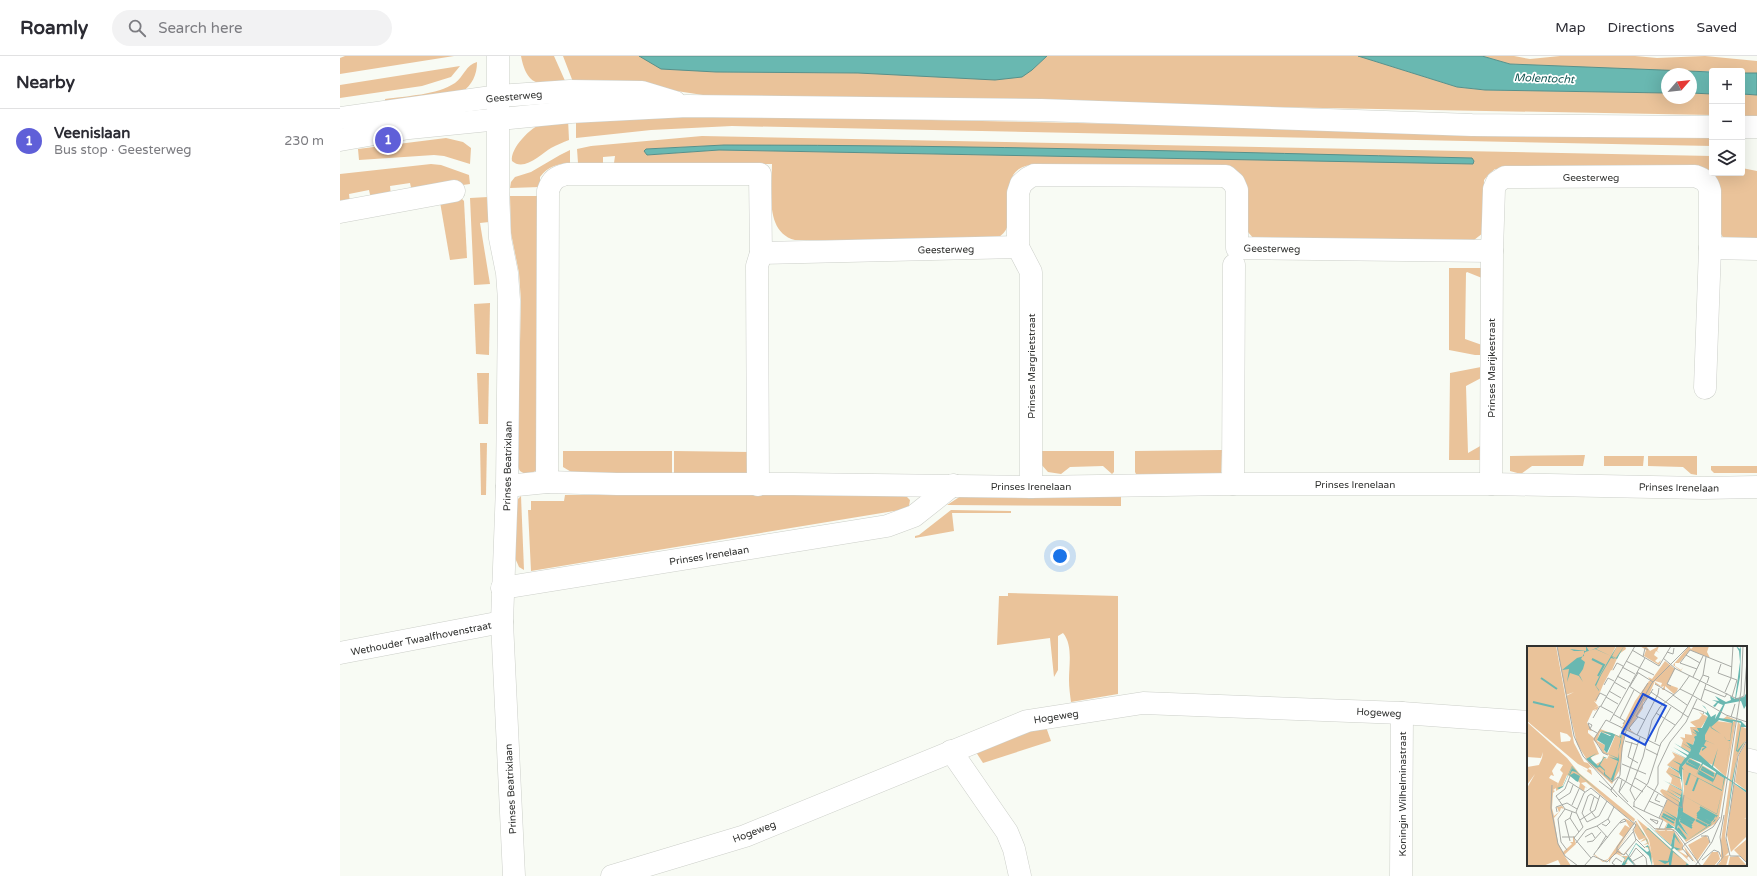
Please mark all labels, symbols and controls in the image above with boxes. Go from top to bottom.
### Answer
search box [112,10,392,46]
text: Roamly [20,17,88,39]
icon: search [126,17,148,39]
text: Search here [158,19,243,37]
text: Map [1555,19,1586,36]
text: Directions [1608,19,1675,36]
text: Saved [1697,19,1737,36]
north arrow [1661,68,1697,104]
map controls [1709,68,1745,176]
button: + [1709,68,1745,104]
water label: Molentocht [1514,71,1576,86]
text: Nearby [16,72,75,93]
street label: Geesterweg [485,89,543,105]
button: − [1709,104,1745,140]
text: Veenislaan [54,124,130,142]
pin: 1 [375,125,401,155]
text: 1 [25,133,33,149]
text: 230 m [284,133,324,149]
button: layers [1709,140,1745,176]
text: Bus stop · Geesterweg [54,142,192,158]
street label: Geesterweg [1563,172,1619,184]
street label: Geesterweg [1244,243,1300,255]
street label: Geesterweg [918,244,974,256]
street label: Prinses Margrietstraat [1026,313,1038,419]
street label: Prinses Marijkestraat [1486,318,1498,418]
street label: Prinses Beatrixlaan [501,421,515,511]
street label: Prinses Irenelaan [1315,479,1395,491]
street label: Prinses Irenelaan [991,481,1071,493]
street label: Prinses Irenelaan [1639,481,1719,495]
street label: Prinses Irenelaan [668,544,750,568]
your location [1050,546,1070,566]
street label: Wethouder Twaalfhovenstraat [350,619,493,659]
inset map [1527,646,1747,866]
street label: Hogeweg [1356,706,1402,720]
street label: Hogeweg [1033,708,1079,726]
street label: Koningin Wilhelminastraat [1397,731,1409,856]
street label: Prinses Beatrixlaan [503,744,519,834]
street label: Hogeweg [731,818,778,846]

